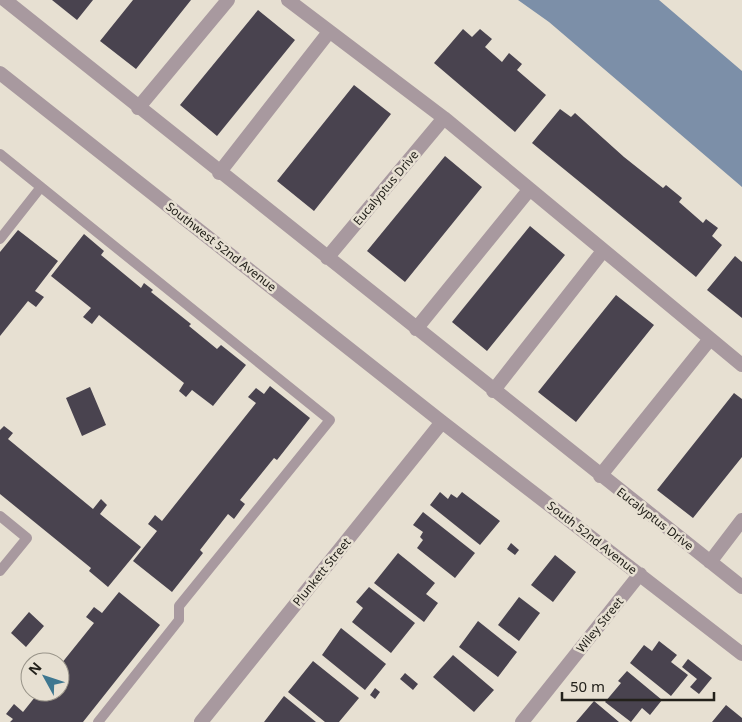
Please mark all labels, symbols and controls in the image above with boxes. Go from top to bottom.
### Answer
street label: Eucalyptus Drive [349,146,422,229]
street label: Southwest 52nd Avenue [162,198,280,295]
street label: Eucalyptus Drive [613,483,698,554]
street label: South 52nd Avenue [544,497,641,578]
street label: Plunkett Street [289,533,355,610]
street label: Wiley Street [572,593,628,656]
north arrow [20,652,70,702]
text: N [24,658,46,679]
scale bar [562,670,714,702]
text: 50 m [570,676,605,696]

